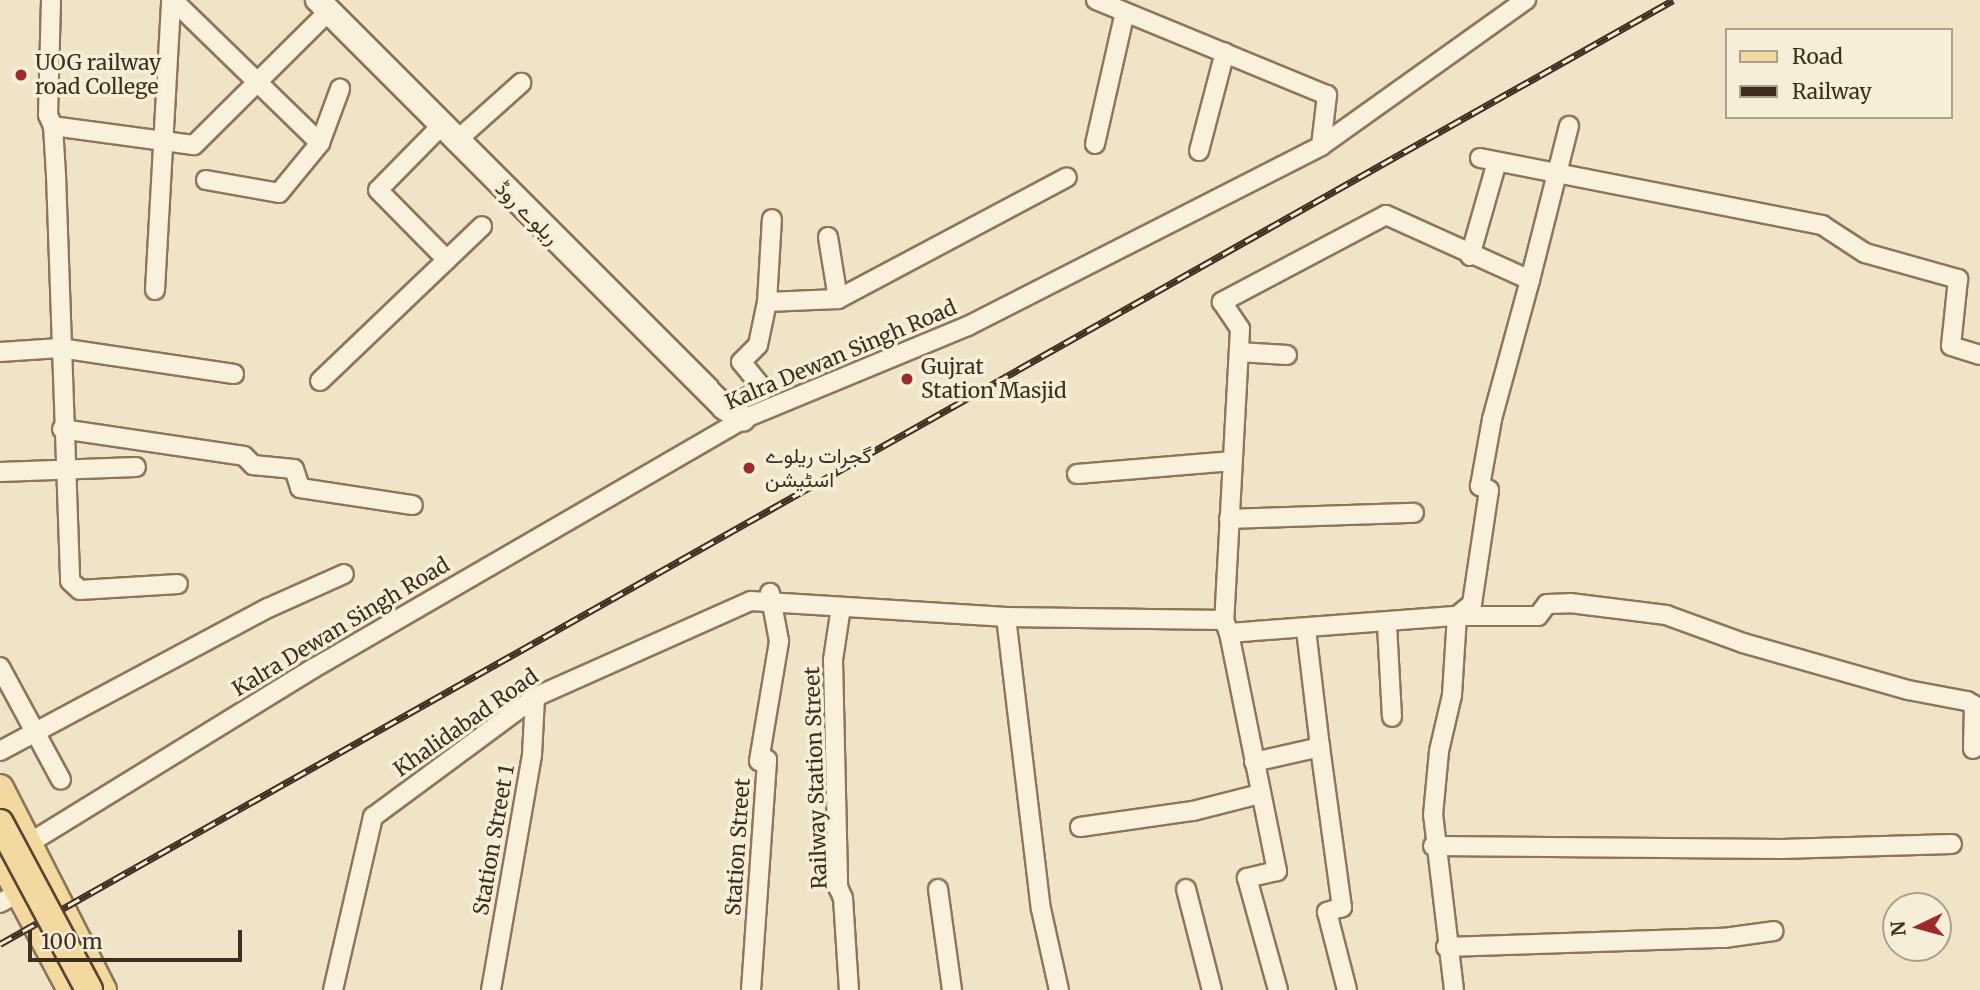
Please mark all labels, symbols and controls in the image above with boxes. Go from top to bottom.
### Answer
legend [1724,28,1952,119]
text: Road [1792,43,1843,70]
place label: UOG railway road College [35,50,161,100]
marker: UOG railway road College [13,67,29,83]
text: Railway [1792,78,1872,105]
street label: ریلوے روڈ [490,176,564,250]
street label: Kalra Dewan Singh Road [722,295,960,415]
place label: Gujrat Station Masjid [921,354,1067,404]
marker: Gujrat Station Masjid [899,371,915,387]
place label: گجرات ریلوے اسٹیشن [765,443,872,493]
marker: گجرات ریلوے اسٹیشن [739,458,759,478]
street label: Kalra Dewan Singh Road [228,552,454,702]
street label: Khalidabad Road [389,664,543,782]
street label: Railway Station Street [800,666,832,890]
street label: Station Street 1 [468,763,520,917]
street label: Station Street [721,777,755,917]
north arrow [1882,892,1952,962]
scale bar [32,916,245,960]
text: N [1885,920,1911,937]
text: 100 m [41,928,103,955]

